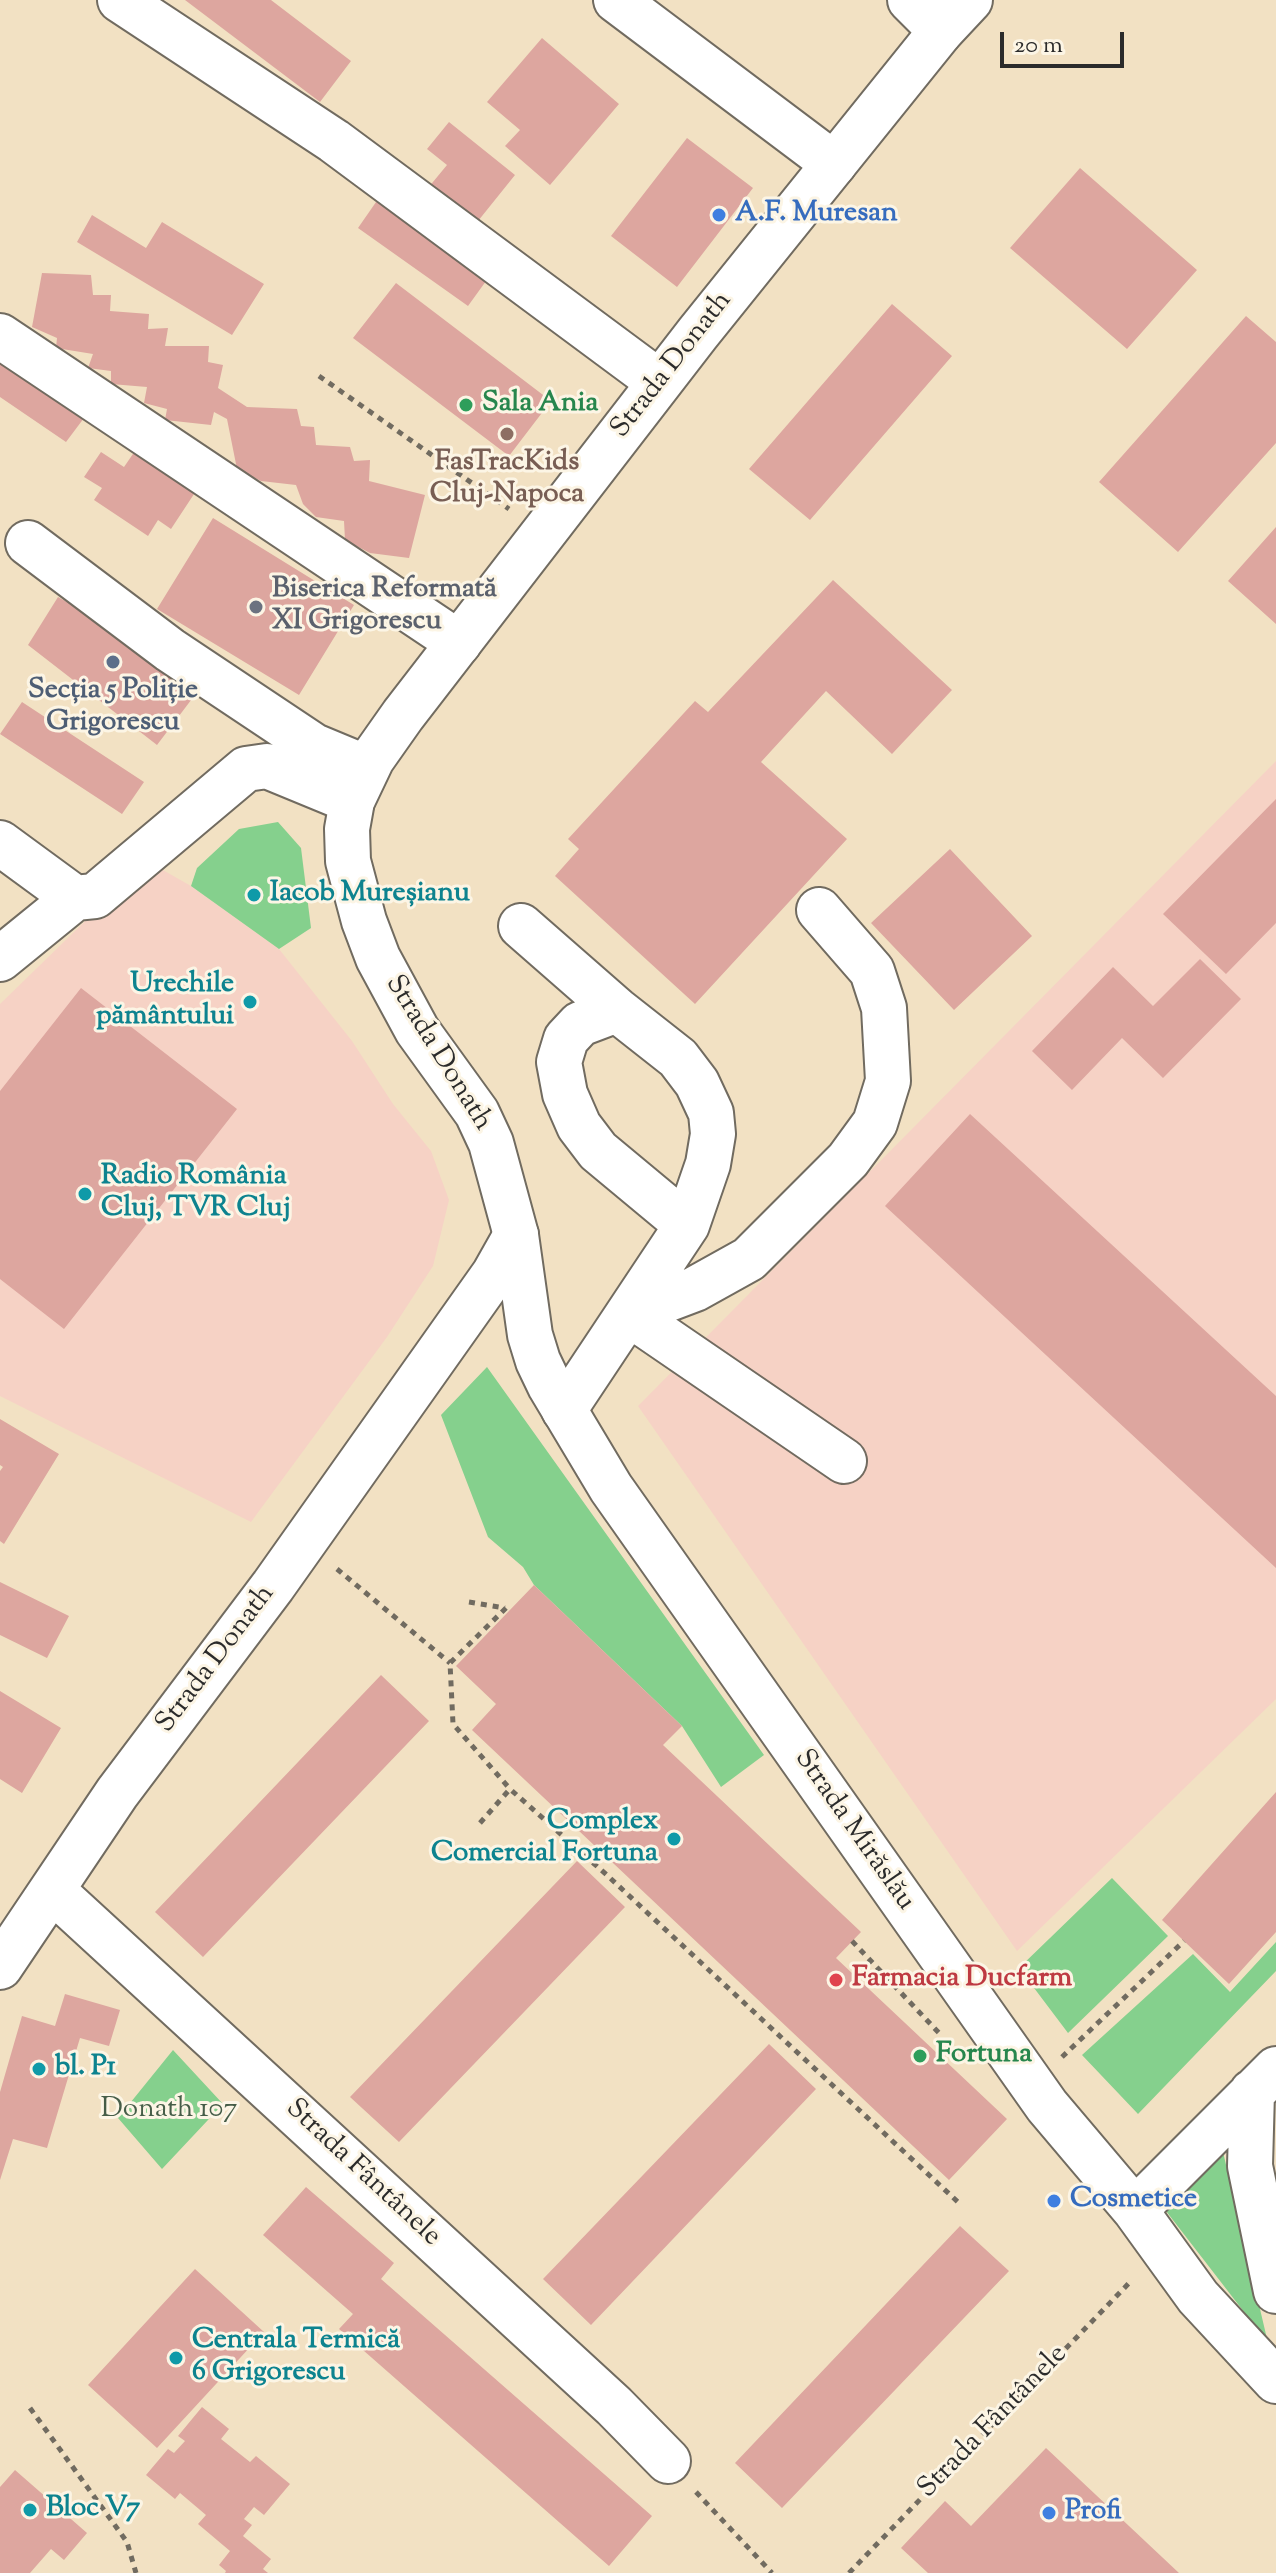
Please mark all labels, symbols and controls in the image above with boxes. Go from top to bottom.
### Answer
scale bar [1004,16,1128,66]
text: 20 m [1014,29,1063,63]
place label: A.F. Muresan [735,198,898,232]
marker: A.F. Muresan [710,206,728,224]
street label: Strada Donath [605,286,741,446]
place label: Sala Ania [482,388,598,422]
marker: Sala Ania [457,396,475,414]
marker: FasTracKids Cluj-Napoca [498,425,516,443]
place label: FasTracKids Cluj-Napoca [430,447,584,513]
place label: Biserica Reformată XI Grigorescu [272,574,497,640]
marker: Biserica Reformată XI Grigorescu [247,598,265,616]
marker: Secția 5 Poliție Grigorescu [104,653,122,671]
place label: Secția 5 Poliție Grigorescu [28,675,198,741]
place label: Iacob Mureșianu [270,878,470,912]
marker: Iacob Mureșianu [245,886,263,904]
place label: Urechile pământului [96,969,234,1035]
street label: Strada Donath [376,970,498,1138]
marker: Urechile pământului [241,993,259,1011]
place label: Radio România Cluj, TVR Cluj [101,1161,291,1227]
marker: Radio România Cluj, TVR Cluj [76,1185,94,1203]
street label: Strada Donath [150,1579,284,1741]
street label: Strada Mirăslău [785,1744,921,1918]
place label: Complex Comercial Fortuna [431,1806,658,1872]
marker: Complex Comercial Fortuna [665,1830,683,1848]
place label: Farmacia Ducfarm [852,1963,1072,1997]
marker: Farmacia Ducfarm [827,1971,845,1989]
place label: Fortuna [936,2039,1032,2073]
marker: Fortuna [911,2047,929,2065]
place label: bl. P1 [55,2052,116,2086]
marker: bl. P1 [30,2060,48,2078]
street label: Strada Fântânele [277,2093,447,2255]
park label: Donath 107 [101,2094,237,2128]
place label: Cosmetice [1070,2184,1197,2218]
marker: Cosmetice [1045,2192,1063,2210]
place label: Centrala Termică 6 Grigorescu [192,2325,400,2391]
street label: Strada Fântânele [912,2339,1076,2507]
marker: Centrala Termică 6 Grigorescu [167,2349,185,2367]
place label: Bloc V7 [46,2493,140,2527]
place label: Profi [1065,2496,1121,2530]
marker: Bloc V7 [21,2501,39,2519]
marker: Profi [1040,2504,1058,2522]

